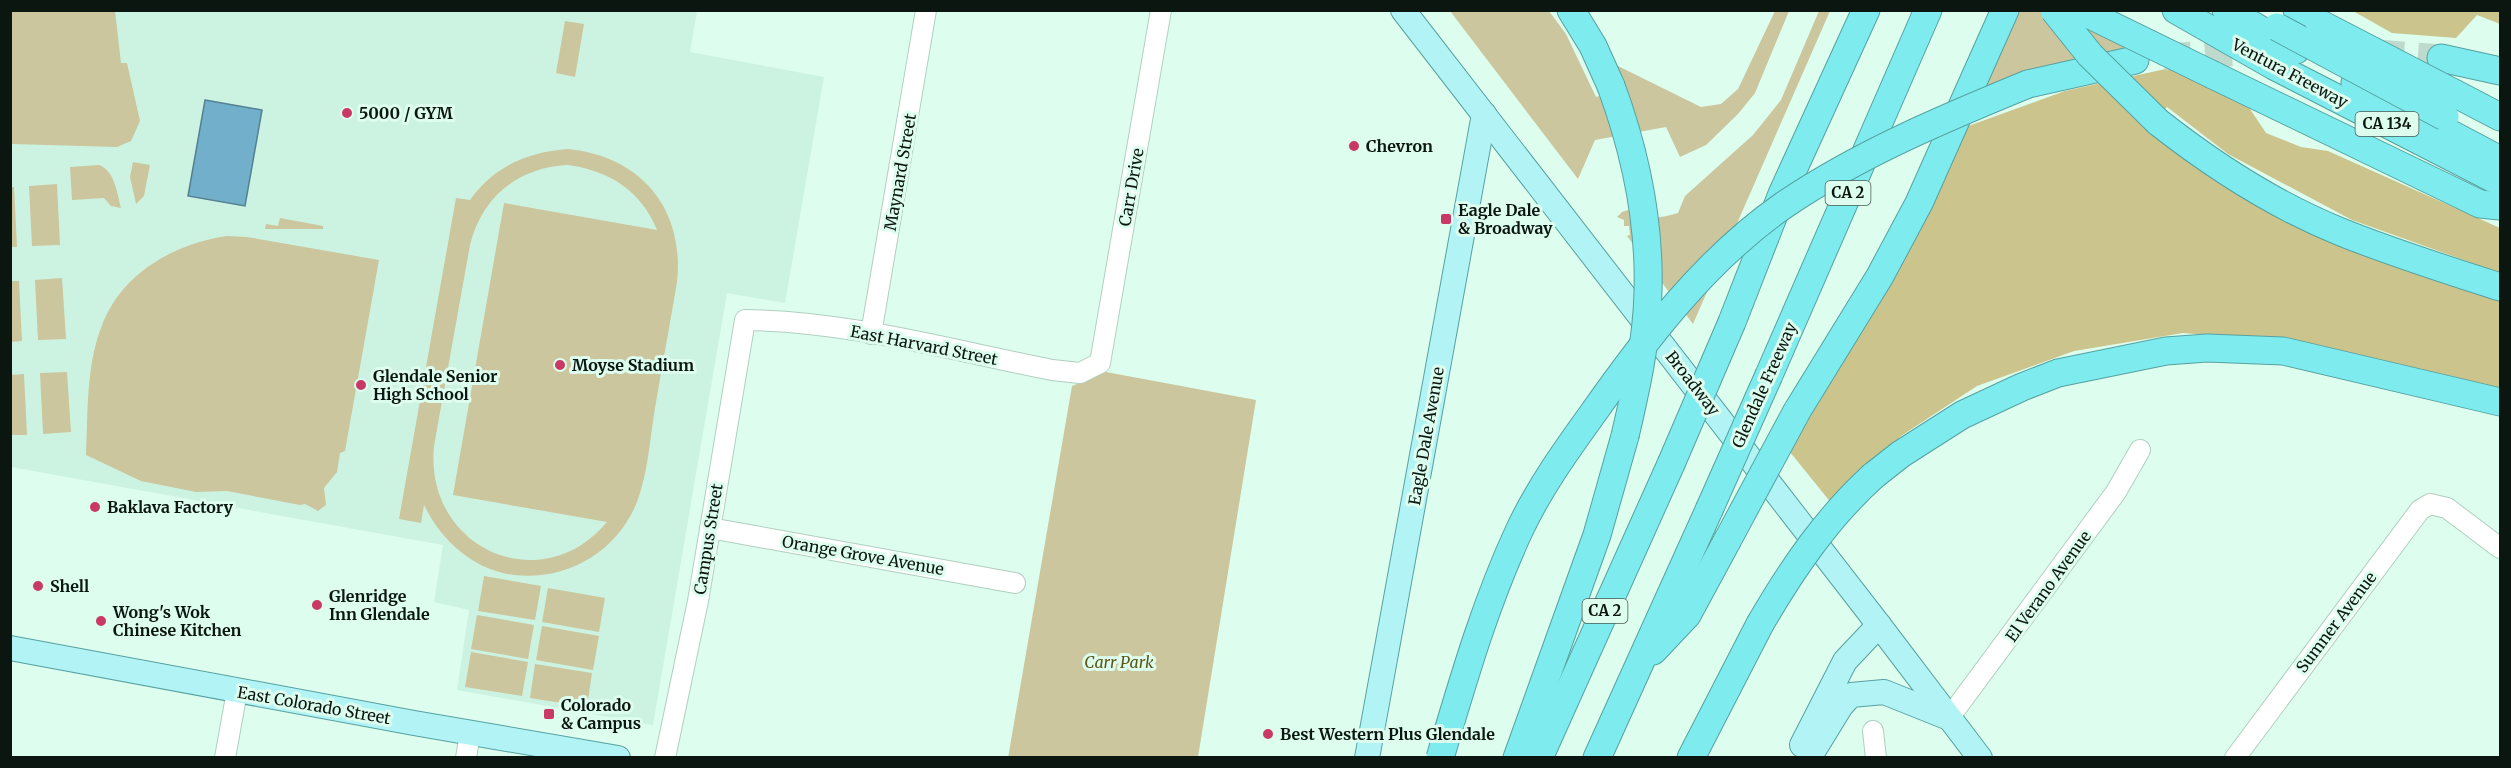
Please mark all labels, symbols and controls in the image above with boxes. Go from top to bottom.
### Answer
street label: Ventura Freeway [2228,34,2352,112]
place label: 5000 / GYM [359,103,453,123]
marker: 5000 / GYM [340,106,354,120]
street label: Maynard Street [880,111,920,232]
road number: CA 134 [2356,112,2418,136]
place label: Chevron [1366,136,1433,156]
marker: Chevron [1347,139,1361,153]
street label: Carr Drive [1114,146,1148,228]
road number: CA 2 [1826,181,1870,205]
place label: Eagle Dale & Broadway [1458,200,1553,238]
marker: Eagle Dale & Broadway [1439,212,1453,226]
street label: Glendale Freeway [1727,318,1801,451]
street label: East Harvard Street [849,321,1000,369]
street label: Broadway [1662,347,1725,420]
place label: Moyse Stadium [572,355,694,375]
marker: Moyse Stadium [553,358,567,372]
street label: Eagle Dale Avenue [1404,365,1448,507]
place label: Glendale Senior High School [373,366,498,404]
marker: Glendale Senior High School [354,378,368,392]
street label: Campus Street [689,481,727,596]
place label: Baklava Factory [107,497,234,517]
marker: Baklava Factory [88,500,102,514]
street label: El Verano Avenue [2001,526,2095,646]
street label: Orange Grove Avenue [781,531,945,579]
street label: Sumner Avenue [2292,568,2380,676]
place label: Shell [50,576,89,596]
marker: Shell [31,579,45,593]
place label: Glenridge Inn Glendale [329,586,430,624]
marker: Glenridge Inn Glendale [310,598,324,612]
road number: CA 2 [1582,599,1628,623]
place label: Wong's Wok Chinese Kitchen [112,602,242,640]
marker: Wong's Wok Chinese Kitchen [94,614,108,628]
park label: Carr Park [1084,652,1154,672]
street label: East Colorado Street [236,682,393,728]
place label: Colorado & Campus [561,695,641,733]
marker: Colorado & Campus [542,707,556,721]
place label: Best Western Plus Glendale [1280,724,1495,744]
marker: Best Western Plus Glendale [1261,727,1275,741]

